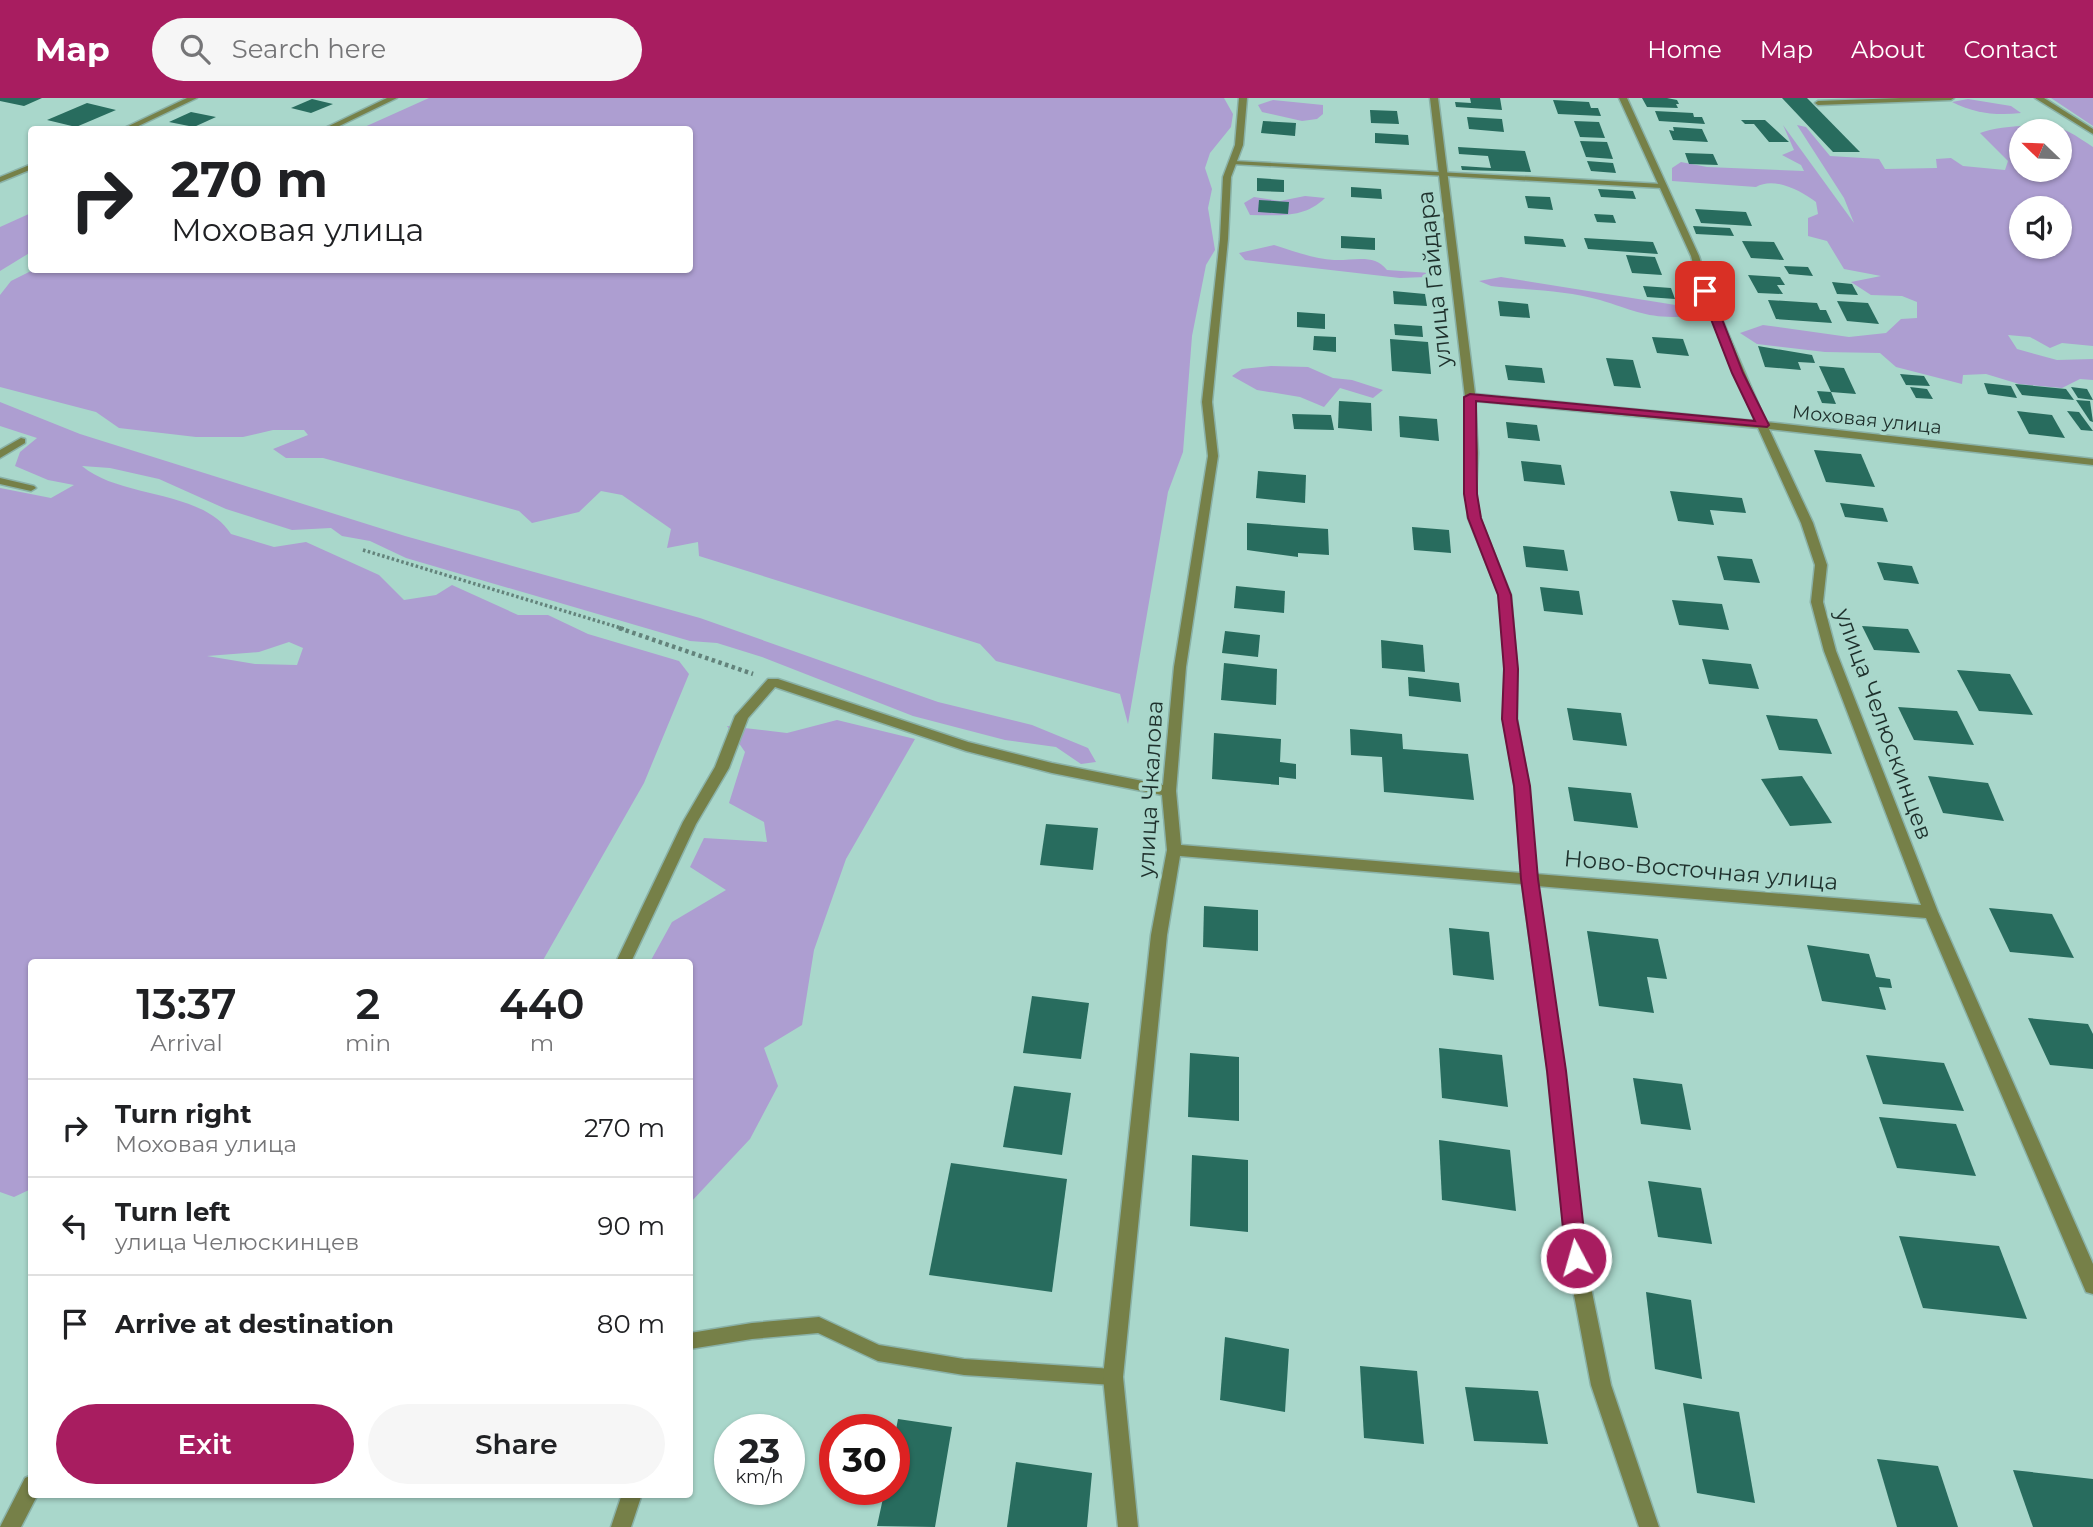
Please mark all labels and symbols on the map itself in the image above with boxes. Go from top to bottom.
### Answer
north arrow [2009,119,2072,182]
street label: улица Гайдара [1411,189,1457,369]
pin [1675,261,1735,321]
street label: Моховая улица [1791,400,1943,439]
street label: улица Челюскинцев [1829,604,1939,844]
street label: улица Чкалова [1131,700,1169,879]
street label: Ново-Восточная улица [1563,844,1839,896]
position arrow [1539,1221,1613,1295]
speed limit sign: 30 [819,1414,910,1505]

